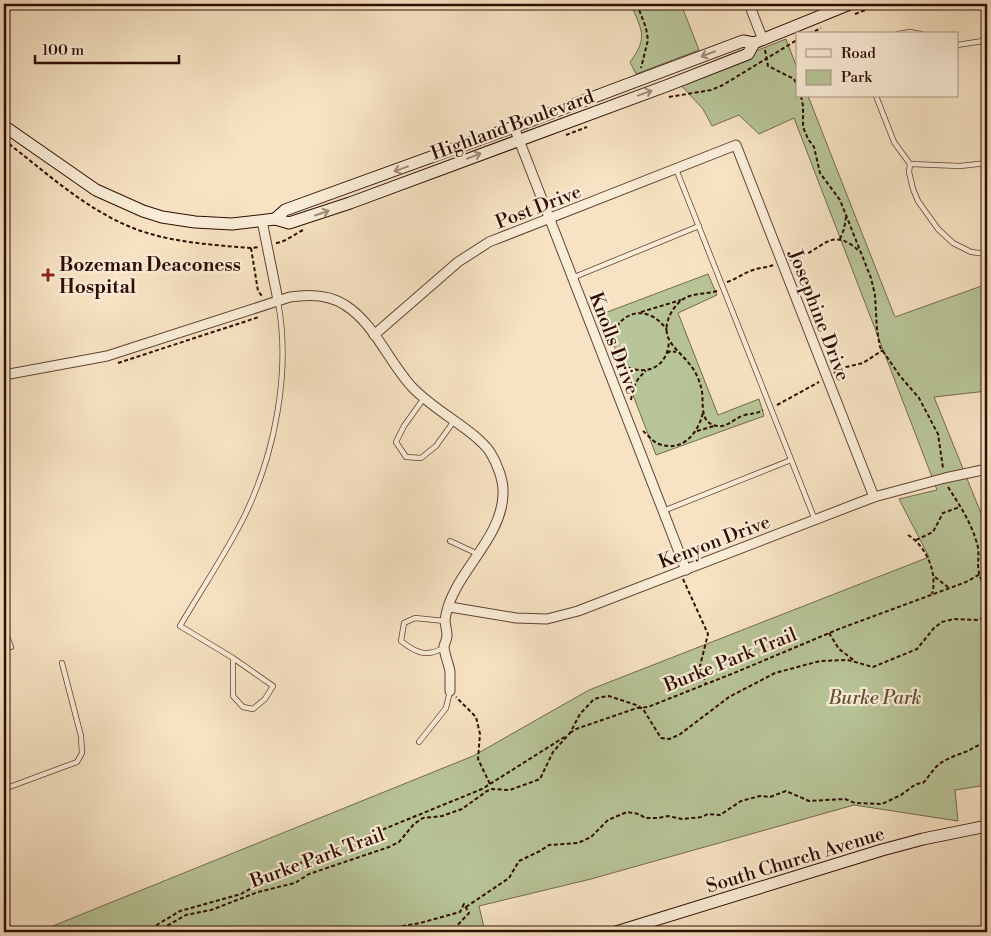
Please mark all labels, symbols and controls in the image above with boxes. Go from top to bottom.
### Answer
scale bar [35,32,179,64]
legend [796,32,958,98]
text: 100 m [42,41,84,60]
text: Road [841,44,876,63]
one-way arrow [701,50,716,60]
text: Park [841,68,873,87]
street label: Highland Boulevard [428,84,597,166]
one-way arrow [637,88,652,97]
one-way arrow [466,151,481,161]
one-way arrow [394,165,409,174]
street label: Post Drive [492,180,585,234]
one-way arrow [313,207,329,217]
street label: Josephine Drive [783,245,855,384]
place label: Bozeman Deaconess Hospital [59,253,241,299]
marker: Bozeman Deaconess Hospital [41,268,55,282]
street label: Knolls Drive [584,289,645,398]
street label: Kenyon Drive [655,510,774,574]
street label: Burke Park Trail [660,622,801,698]
park label: Burke Park [828,686,922,710]
street label: South Church Avenue [703,821,887,898]
street label: Burke Park Trail [246,822,388,894]

